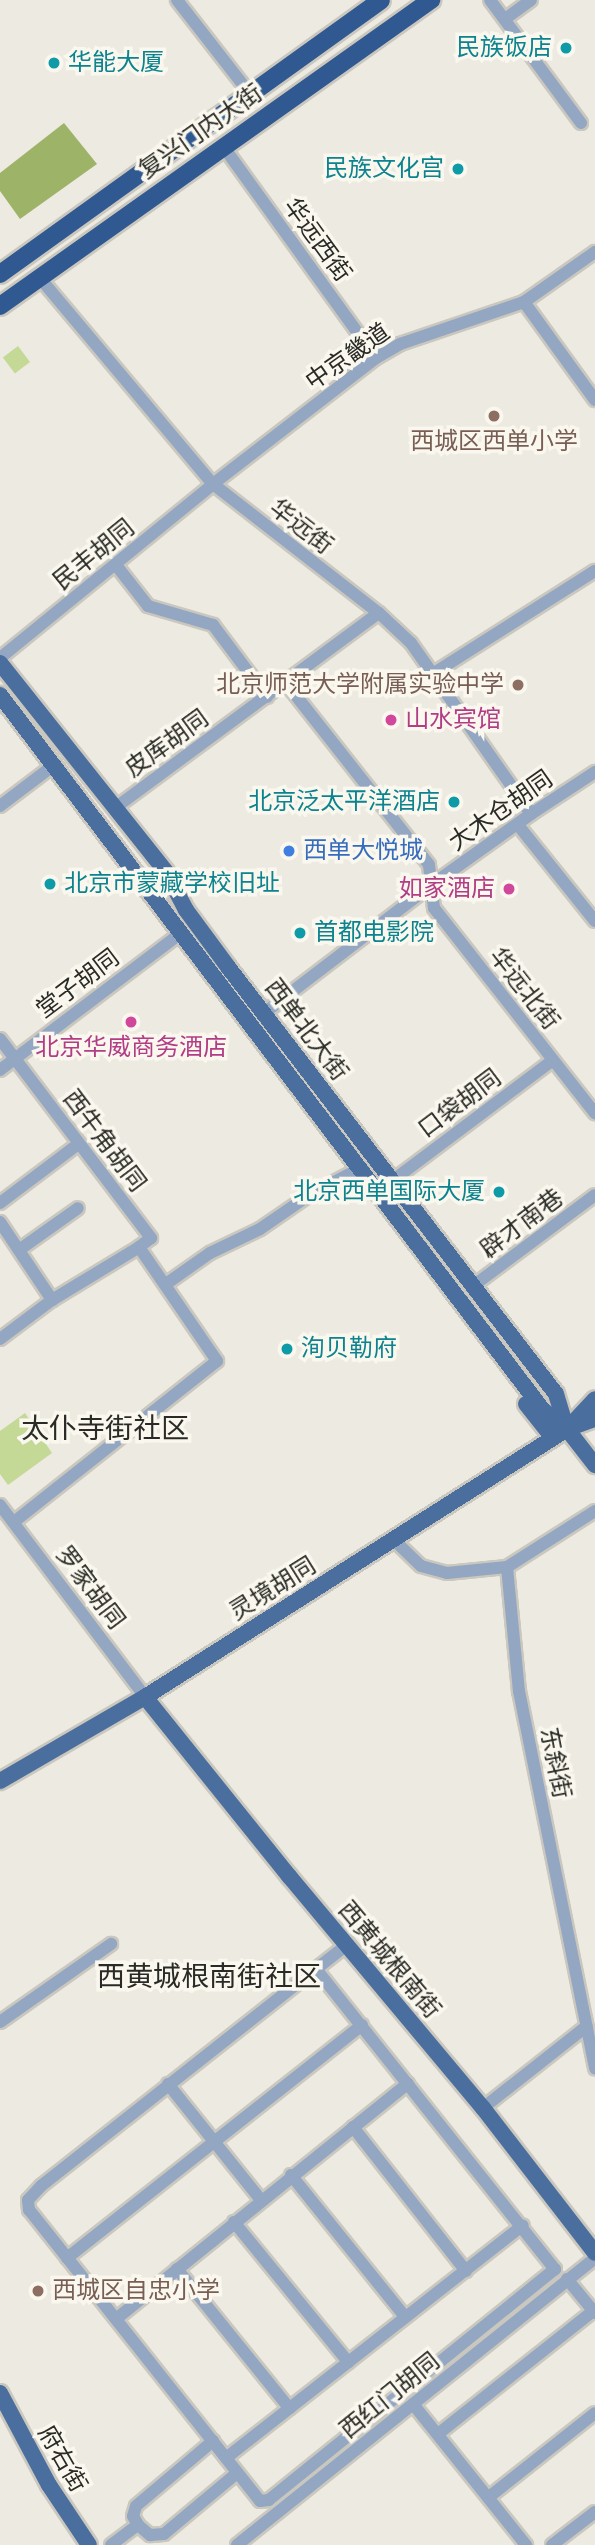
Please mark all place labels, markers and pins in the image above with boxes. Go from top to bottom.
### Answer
place label: 民族饭店 [456,34,552,62]
marker: 民族饭店 [558,40,574,56]
place label: 华能大厦 [68,49,164,77]
marker: 华能大厦 [46,55,62,71]
place label: 民族文化宫 [324,155,444,183]
marker: 民族文化宫 [450,161,466,177]
marker: 西城区西单小学 [486,408,502,424]
place label: 西城区西单小学 [410,428,578,456]
place label: 北京师范大学附属实验中学 [216,671,504,699]
marker: 北京师范大学附属实验中学 [510,677,526,693]
place label: 山水宾馆 [405,706,501,734]
marker: 山水宾馆 [383,712,399,728]
place label: 北京泛太平洋酒店 [248,788,440,816]
marker: 北京泛太平洋酒店 [446,794,462,810]
place label: 西单大悦城 [303,837,423,865]
marker: 西单大悦城 [281,843,297,859]
place label: 北京市蒙藏学校旧址 [64,870,280,898]
place label: 如家酒店 [399,875,495,903]
marker: 北京市蒙藏学校旧址 [42,876,58,892]
marker: 如家酒店 [501,881,517,897]
place label: 首都电影院 [314,919,434,947]
marker: 首都电影院 [292,925,308,941]
marker: 北京华威商务酒店 [123,1014,139,1030]
place label: 北京华威商务酒店 [35,1034,227,1062]
place label: 北京西单国际大厦 [293,1178,485,1206]
marker: 北京西单国际大厦 [491,1184,507,1200]
place label: 洵贝勒府 [301,1335,397,1363]
marker: 洵贝勒府 [279,1341,295,1357]
place label: 西城区自忠小学 [52,2277,220,2305]
marker: 西城区自忠小学 [30,2283,46,2299]

